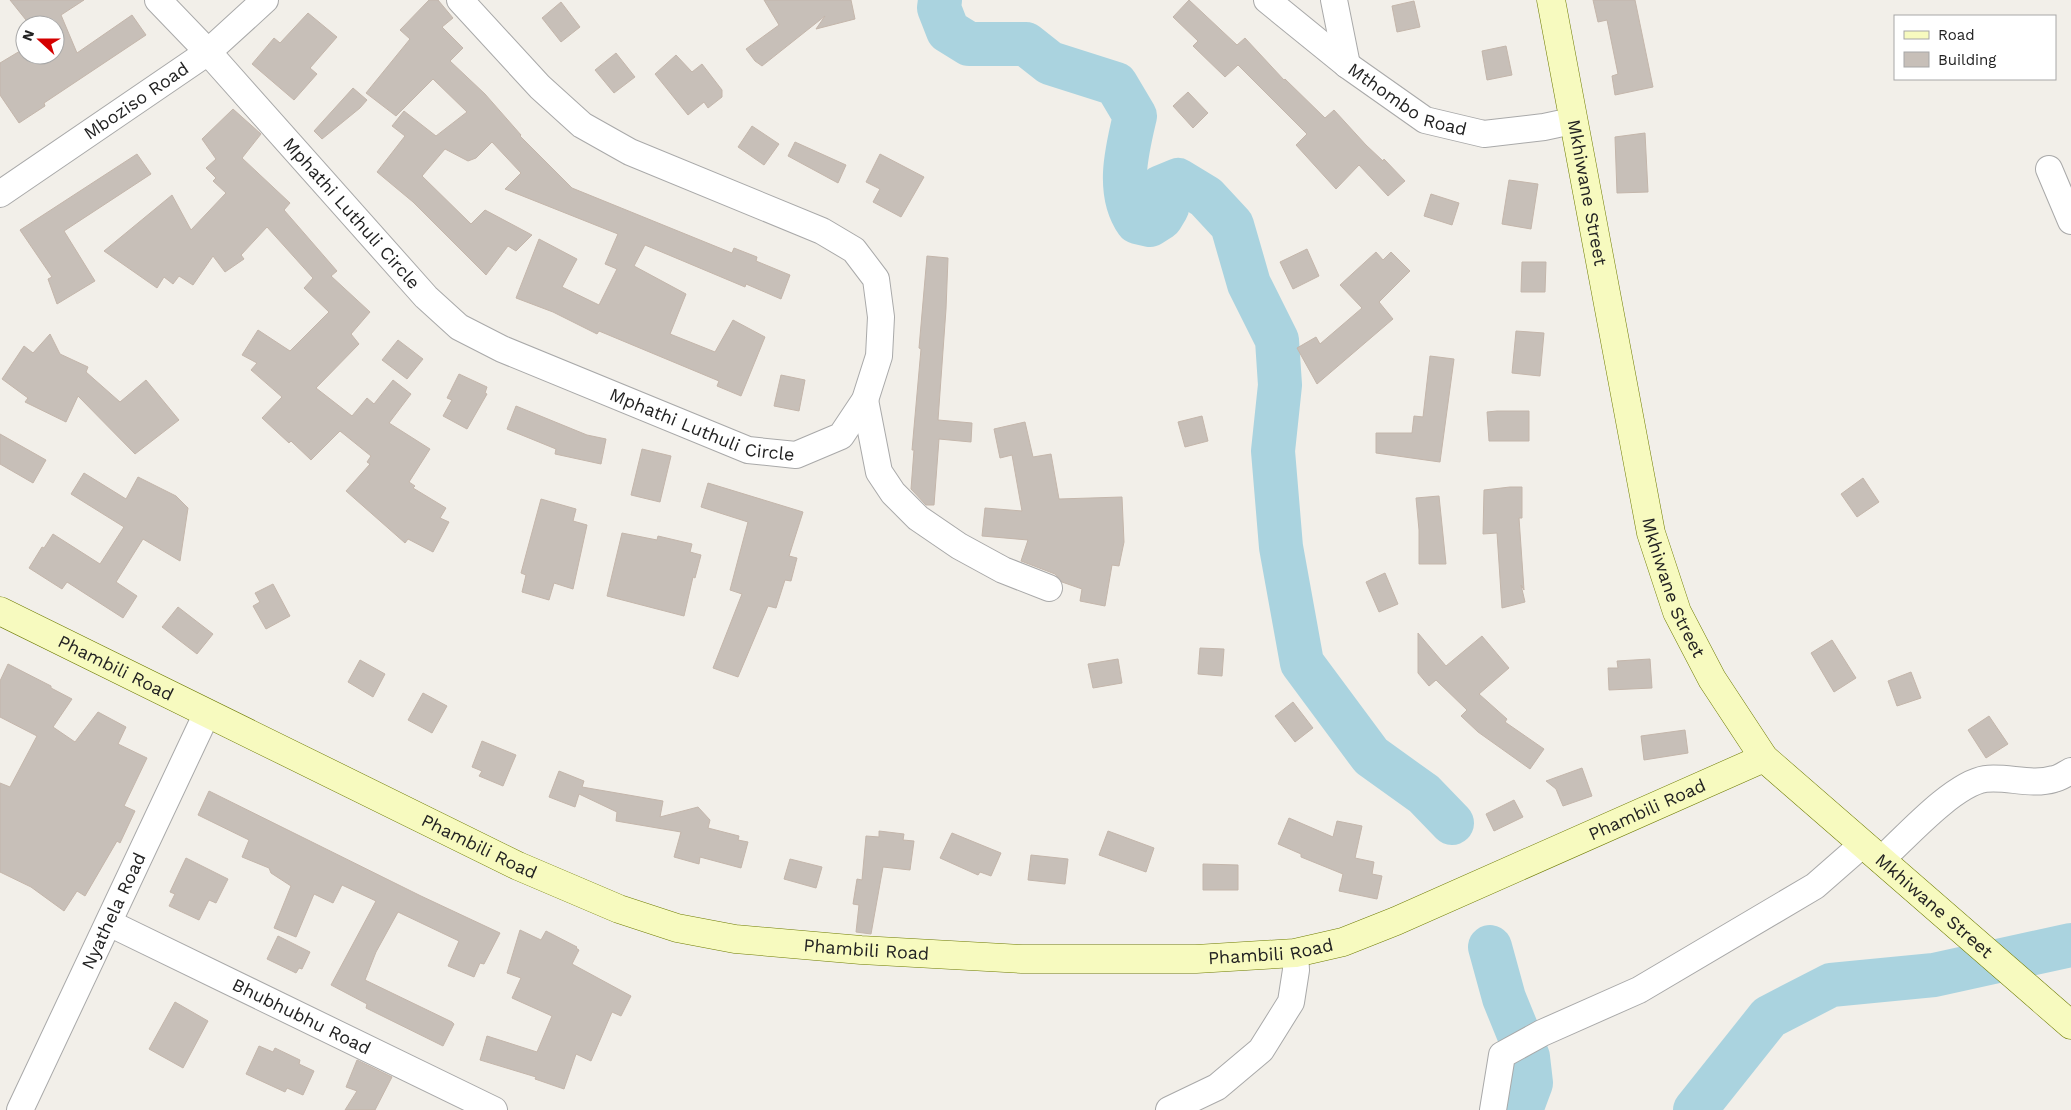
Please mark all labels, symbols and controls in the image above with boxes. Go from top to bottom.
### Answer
north arrow [15,15,65,65]
legend [1894,15,2056,80]
text: Road [1938,26,1975,44]
text: N [19,28,37,43]
text: Building [1938,51,1996,69]
street label: Mboziso Road [80,57,192,144]
street label: Mthombo Road [1344,58,1469,140]
street label: Mkhiwane Street [1564,118,1612,268]
street label: Mphathi Luthuli Circle [279,133,425,293]
street label: Mphathi Luthuli Circle [607,383,796,465]
street label: Mkhiwane Street [1638,516,1710,661]
street label: Phambili Road [55,630,177,705]
street label: Phambili Road [1585,774,1709,844]
street label: Phambili Road [418,809,540,883]
street label: Nyathela Road [77,849,150,973]
street label: Mkhiwane Street [1871,849,1998,962]
street label: Phambili Road [803,934,930,964]
street label: Phambili Road [1207,934,1335,968]
street label: Bhubhubhu Road [229,974,374,1059]

